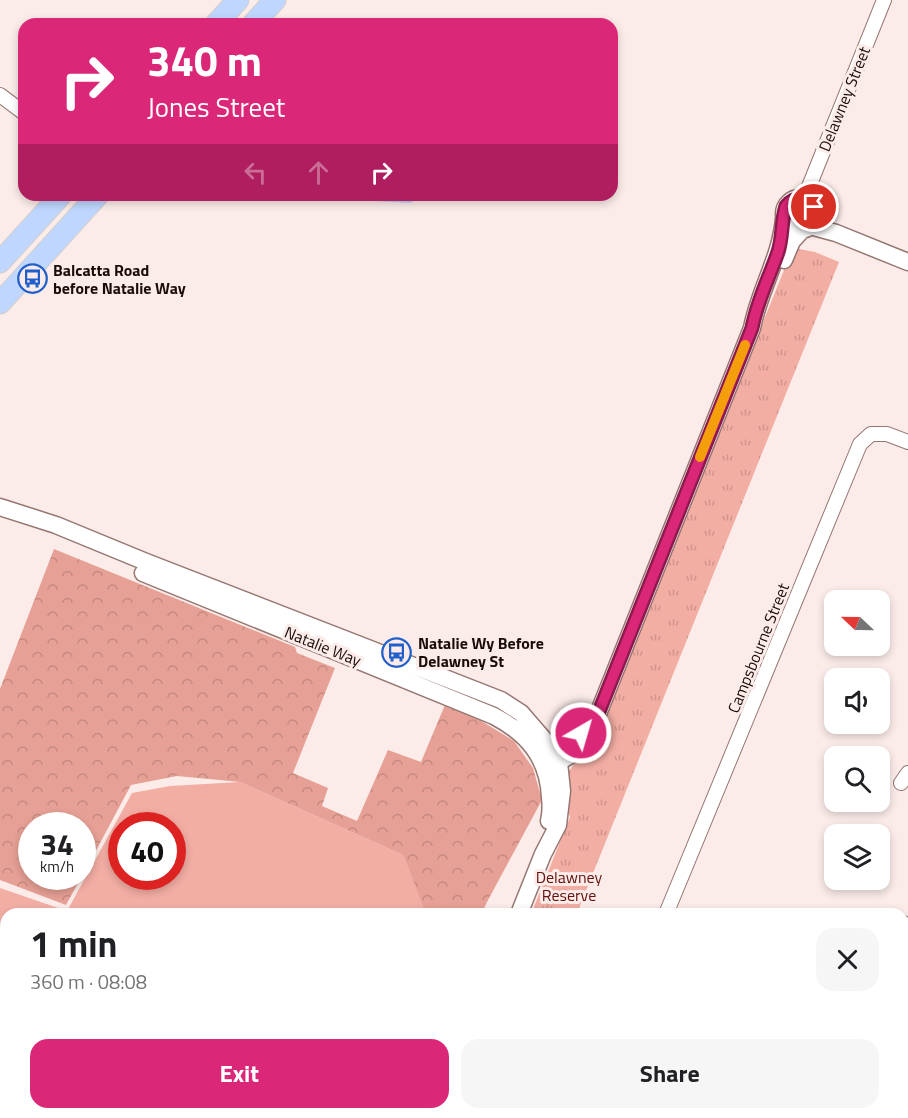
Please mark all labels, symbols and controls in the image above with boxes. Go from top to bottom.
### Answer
text: 340 m [147,28,262,92]
icon: right [48,42,126,120]
street label: Delawney Street [812,43,876,155]
text: Jones Street [147,86,285,127]
icon: left [239,156,272,189]
icon: ahead [302,156,335,189]
icon: right [365,156,398,189]
pin [788,181,839,232]
icon: arrive [797,190,830,223]
place label: Balcatta Road before Natalie Way [53,258,186,300]
bus stop icon: Balcatta Road before Natalie Way [16,263,48,295]
street label: Campsbourne Street [721,579,795,717]
north arrow [824,590,890,656]
map controls [824,590,890,890]
street label: Natalie Way [281,620,365,672]
place label: Natalie Wy Before Delawney St [418,631,544,673]
bus stop icon: Natalie Wy Before Delawney St [381,636,413,668]
button: sound [824,668,890,734]
position arrow [549,701,613,765]
button: search [824,746,890,812]
speed limit sign: 40 [108,812,186,890]
text: 34 [40,821,74,867]
button: layers [824,824,890,890]
text: km/h [40,855,74,878]
park label: Delawney Reserve [536,865,603,907]
text: 1 min [30,916,117,971]
button: close [816,928,879,991]
text: 360 m · 08:08 [30,966,147,997]
button: Exit [30,1039,449,1108]
button: Share [461,1039,879,1108]

